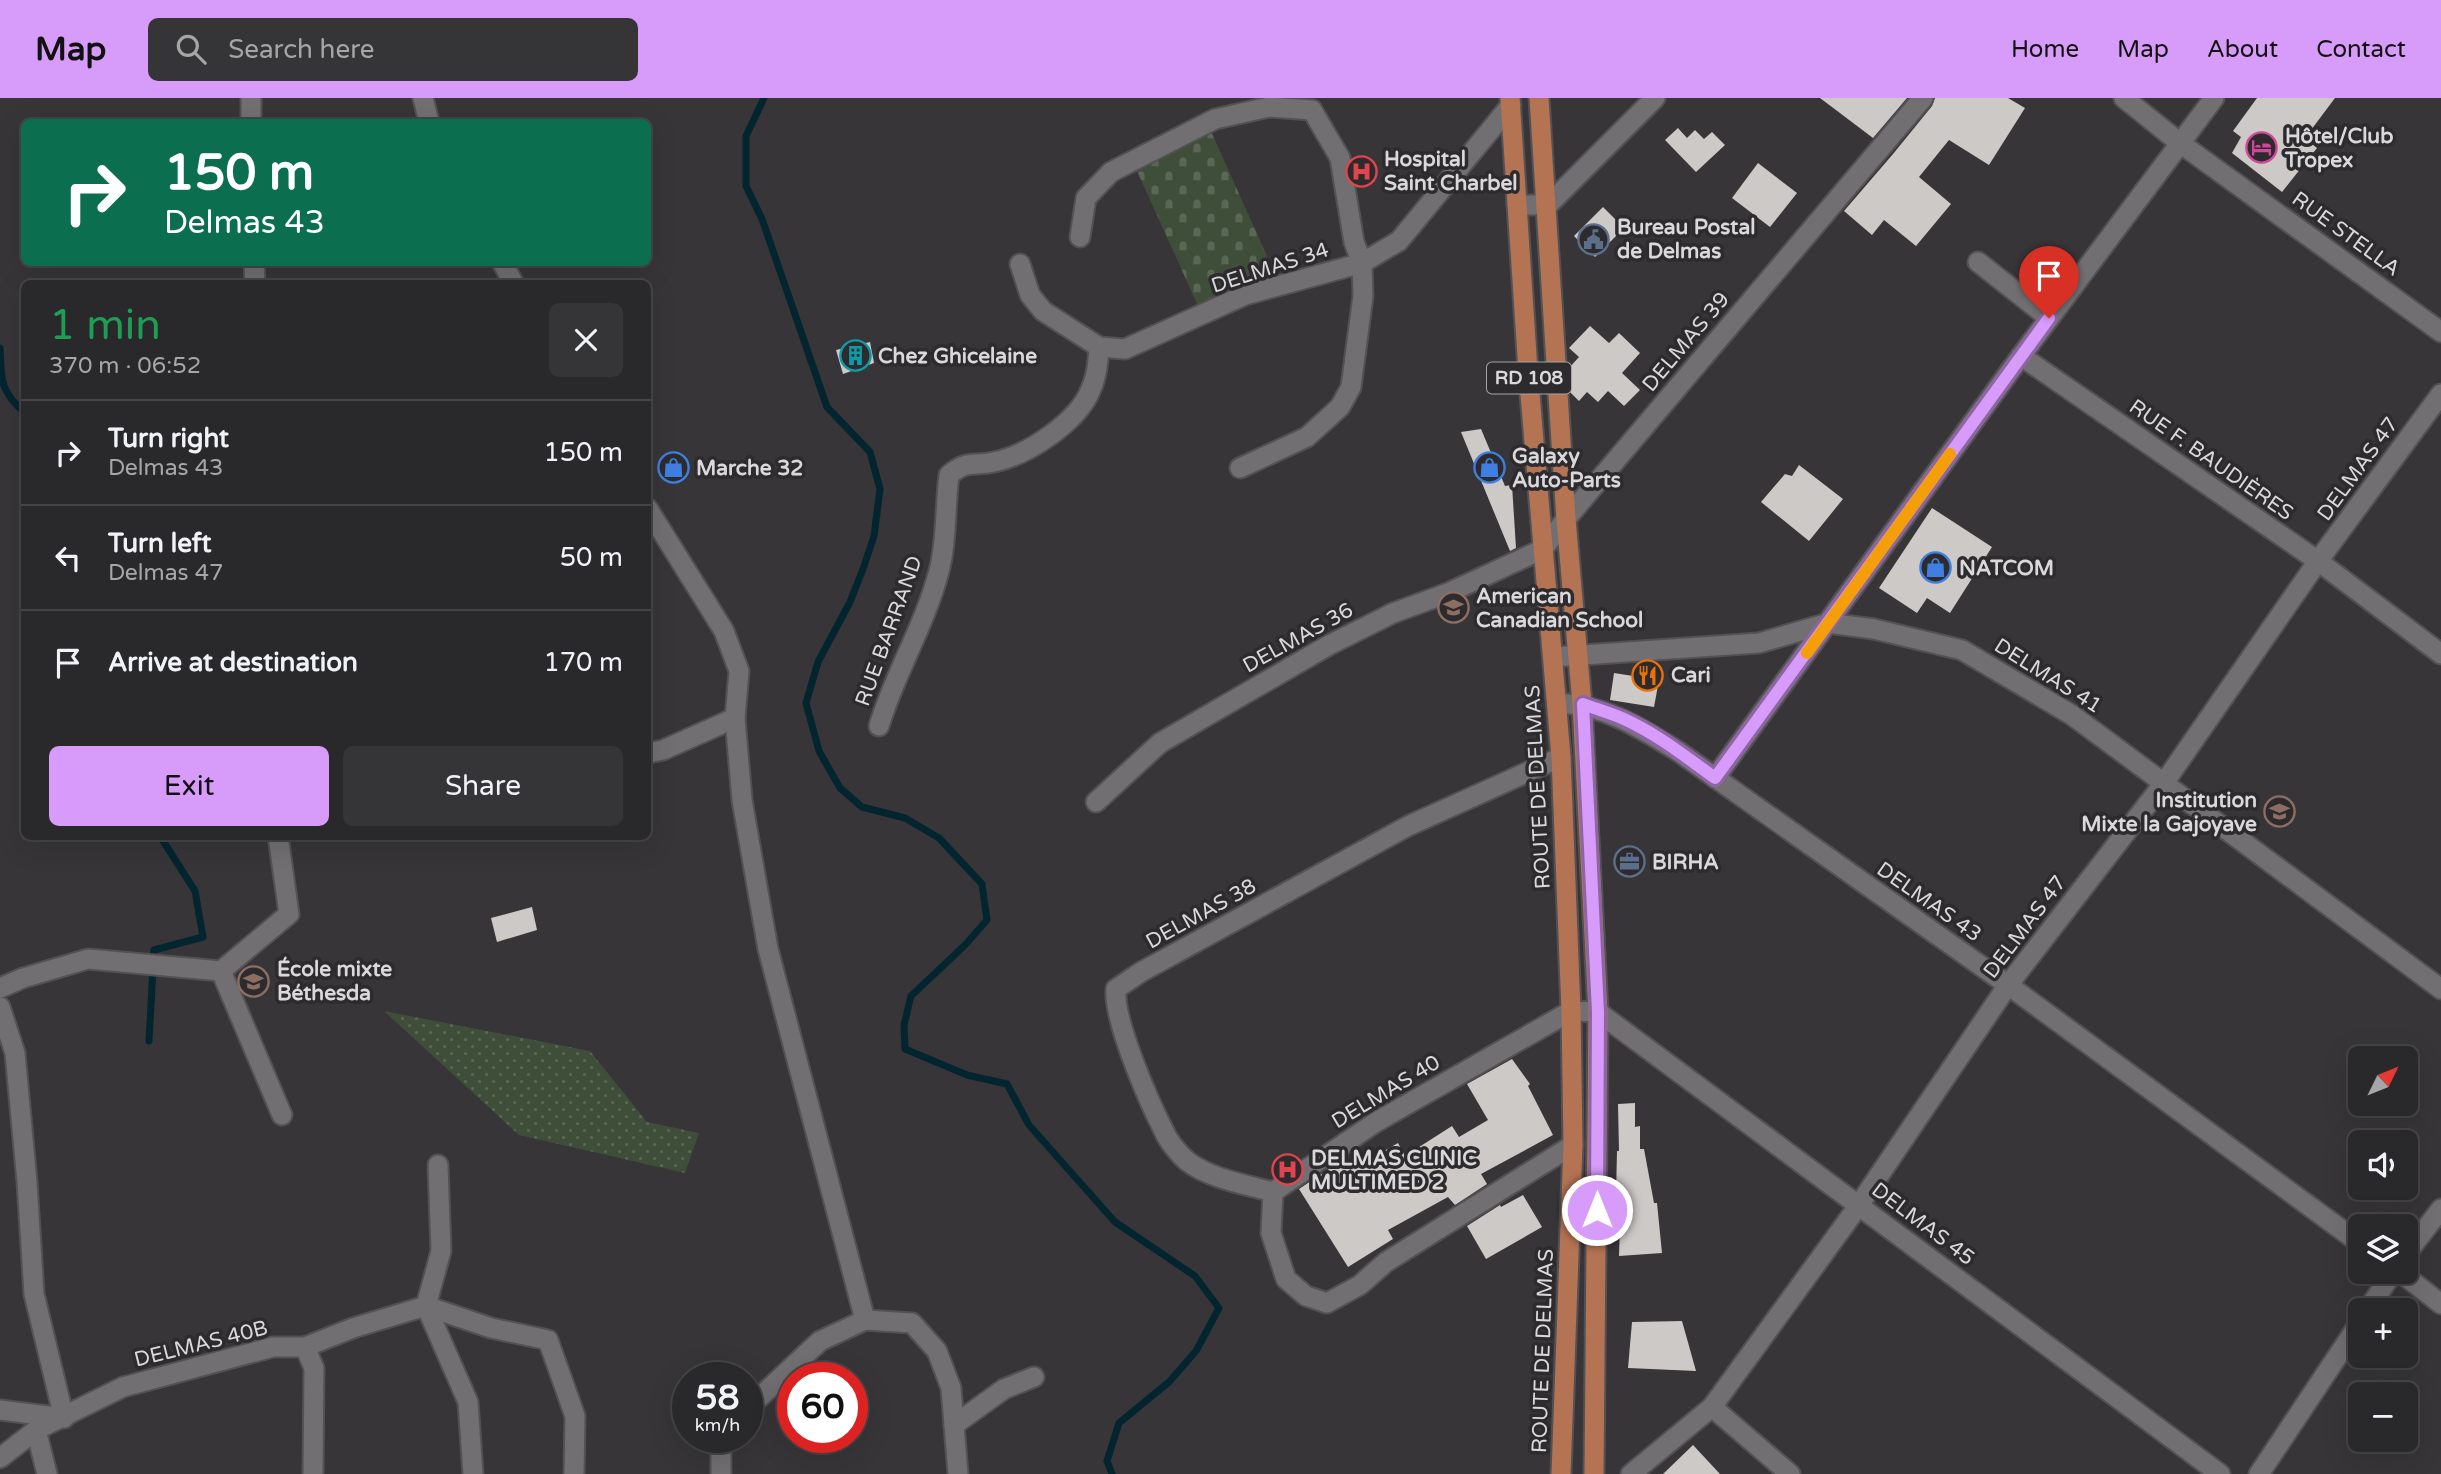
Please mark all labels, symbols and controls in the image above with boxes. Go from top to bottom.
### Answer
search box [148,18,638,81]
text: Map [35,30,106,69]
icon: search [172,30,210,68]
text: Search here [228,34,374,65]
text: Home [2011,35,2079,64]
text: Map [2117,35,2169,64]
text: About [2207,35,2278,64]
text: Contact [2316,35,2406,64]
place label: Hôtel/Club Tropex [2284,124,2393,173]
hotel icon: Hôtel/Club Tropex [2245,131,2279,165]
text: 150 m [164,144,314,203]
icon: right [49,147,140,238]
place label: Hospital Saint Charbel [1384,147,1518,196]
hospital icon: Hospital Saint Charbel [1344,154,1378,188]
street label: RUE STELLA [2287,186,2405,282]
text: Delmas 43 [164,204,325,242]
place label: Bureau Postal de Delmas [1617,215,1755,264]
public building icon: Bureau Postal de Delmas [1577,222,1611,256]
street label: DELMAS 34 [1208,237,1332,299]
pin [2019,246,2079,318]
icon: arrive [2030,257,2068,295]
street label: DELMAS 39 [1637,287,1735,397]
text: 1 min [49,300,161,351]
button: close [549,303,623,377]
building icon: Chez Ghicelaine [838,339,872,373]
place label: Chez Ghicelaine [878,344,1037,369]
text: 370 m · 06:52 [49,352,201,380]
road number: RD 108 [1487,362,1571,394]
street label: RUE F. BAUDIÈRES [2124,394,2298,526]
street label: DELMAS 47 [2312,412,2404,526]
text: Turn right [108,423,229,454]
icon: right [49,434,87,472]
text: 150 m [543,437,623,468]
place label: Galaxy Auto-Parts [1512,444,1621,493]
shop icon: Marche 32 [656,451,690,485]
shop icon: Galaxy Auto-Parts [1472,451,1506,485]
text: Delmas 43 [108,454,224,482]
place label: Marche 32 [696,456,804,481]
text: Turn left [108,528,211,559]
icon: left [49,539,87,577]
text: 50 m [560,542,623,573]
shop icon: NATCOM [1919,551,1953,585]
street label: RUE BARRAND [850,552,928,710]
place label: NATCOM [1959,556,2054,581]
text: Delmas 47 [108,559,224,587]
place label: American Canadian School [1476,584,1643,633]
school or university icon: American Canadian School [1436,591,1470,625]
street label: DELMAS 36 [1239,597,1357,679]
street label: DELMAS 41 [1990,633,2106,719]
icon: arrive [49,644,87,682]
text: Arrive at destination [108,647,358,678]
text: 170 m [543,647,623,678]
restaurant icon: Cari [1631,658,1665,692]
place label: Cari [1671,663,1711,688]
street label: ROUTE DE DELMAS [1520,684,1556,890]
button: Exit [49,746,329,826]
button: Share [343,746,623,826]
place label: Institution Mixte la Gajoyave [2081,788,2257,837]
school or university icon: Institution Mixte la Gajoyave [2263,795,2297,829]
office icon: BIRHA [1612,845,1646,879]
place label: BIRHA [1652,850,1719,875]
street label: DELMAS 43 [1872,857,1986,947]
street label: DELMAS 47 [1978,871,2072,983]
street label: DELMAS 38 [1142,873,1260,955]
place label: École mixte Béthesda [277,956,392,1006]
school or university icon: École mixte Béthesda [237,964,271,998]
north arrow [2348,1046,2418,1116]
map controls [2348,1046,2418,1452]
street label: DELMAS 40 [1327,1050,1445,1134]
button: sound [2348,1130,2418,1200]
place label: DELMAS CLINIC MULTIMED 2 [1311,1146,1477,1195]
hospital icon: DELMAS CLINIC MULTIMED 2 [1271,1153,1305,1187]
position arrow [1560,1173,1634,1247]
street label: DELMAS 45 [1867,1177,1979,1271]
button: layers [2348,1214,2418,1284]
street label: ROUTE DE DELMAS [1527,1248,1559,1454]
button: + [2348,1298,2418,1368]
street label: DELMAS 40B [132,1315,270,1373]
speed limit sign: 60 [777,1362,868,1453]
text: 58 [696,1377,739,1419]
button: − [2348,1382,2418,1452]
text: km/h [695,1414,740,1436]

